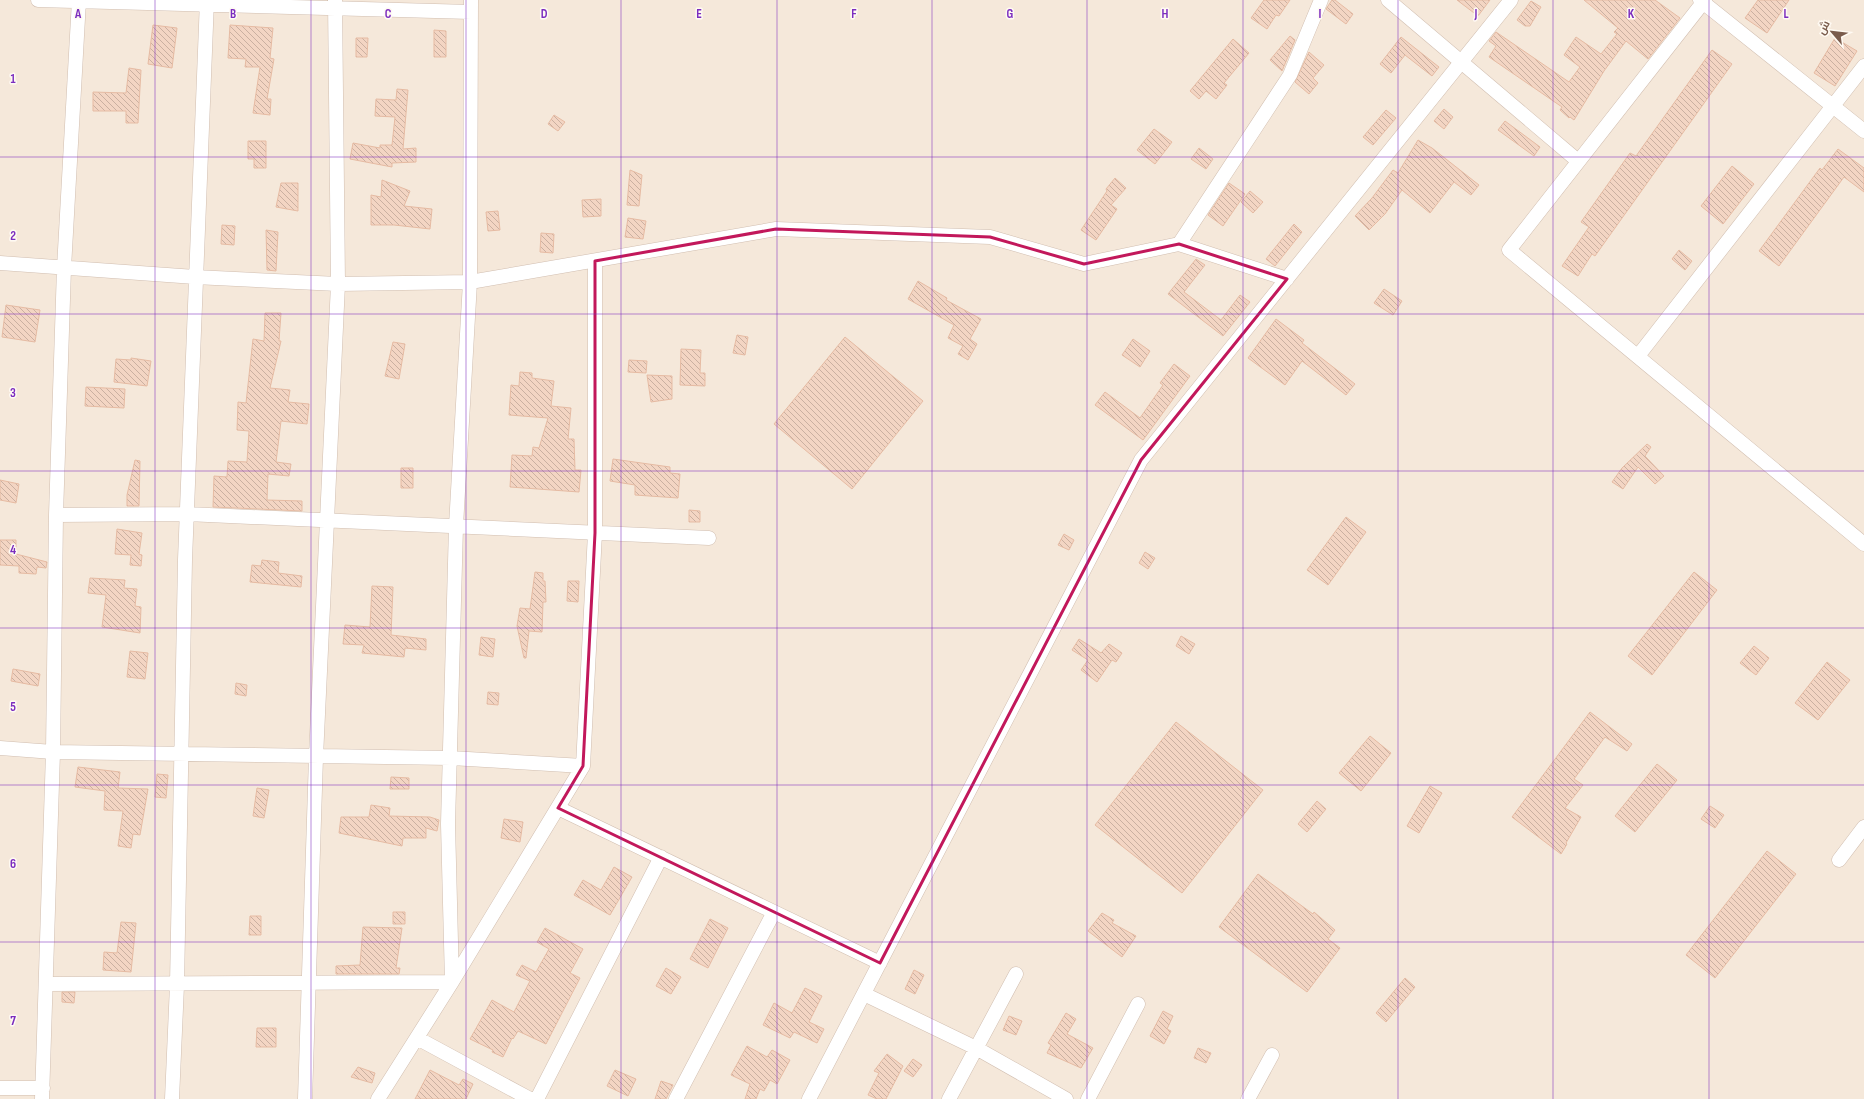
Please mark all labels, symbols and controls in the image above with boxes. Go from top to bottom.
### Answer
text: A [74,6,82,22]
text: B [230,6,236,22]
text: C [385,6,392,22]
text: D [541,6,548,22]
text: E [696,6,702,22]
text: F [851,6,857,22]
text: G [1007,6,1014,22]
text: H [1162,6,1169,22]
text: I [1319,6,1322,22]
text: J [1474,6,1478,22]
text: K [1628,6,1635,22]
text: L [1783,6,1789,22]
north arrow [1812,12,1852,52]
text: ش [1815,18,1833,37]
text: 1 [10,71,16,87]
text: 2 [10,228,16,244]
text: 3 [10,385,16,401]
text: 4 [10,542,16,558]
text: 5 [10,699,16,715]
text: 6 [10,856,16,872]
text: 7 [10,1013,16,1029]

